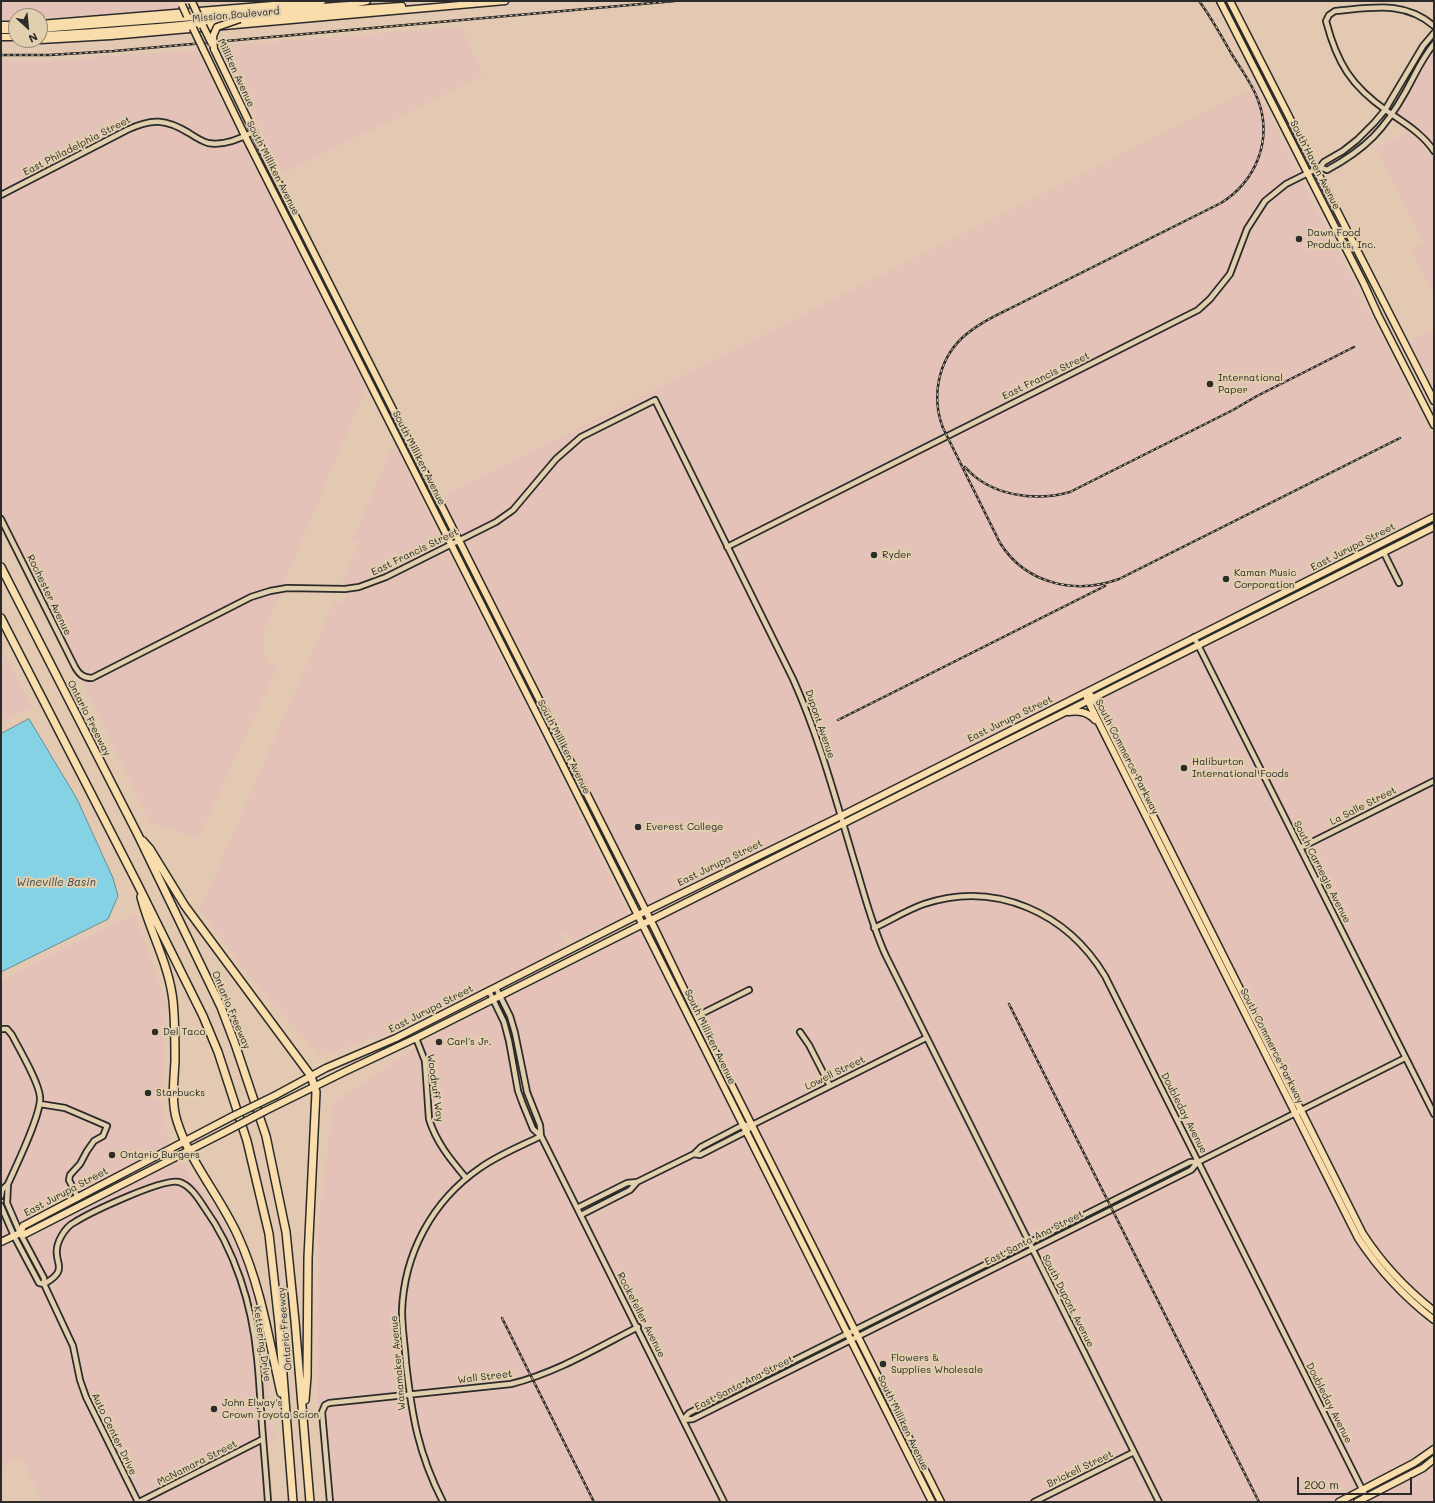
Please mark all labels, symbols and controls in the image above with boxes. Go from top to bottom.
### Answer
street label: Mission Boulevard [192,5,280,25]
north arrow [8,8,48,48]
text: N [26,30,40,47]
street label: Milliken Avenue [215,37,257,109]
street label: East Philadelphia Street [21,114,133,178]
street label: South Haven Avenue [1287,118,1343,212]
street label: South Milliken Avenue [244,119,302,217]
place label: Dawn Food Products, Inc. [1307,227,1376,250]
marker: Dawn Food Products, Inc. [1294,234,1304,244]
street label: East Francis Street [1000,350,1092,402]
place label: International Paper [1218,372,1283,396]
marker: International Paper [1205,379,1215,389]
street label: South Milliken Avenue [390,409,448,507]
street label: East Jurupa Street [1309,520,1397,574]
street label: East Francis Street [369,526,461,578]
place label: Ryder [882,549,911,561]
marker: Ryder [869,550,879,560]
street label: Rochester Avenue [24,553,74,637]
place label: Kaman Music Corporation [1234,567,1296,590]
marker: Kaman Music Corporation [1221,574,1231,584]
street label: Ontario Freeway [65,678,113,758]
street label: Dupont Avenue [803,688,837,760]
street label: East Jurupa Street [965,693,1055,745]
street label: South Commerce Parkway [1093,697,1161,817]
street label: South Milliken Avenue [535,698,593,796]
place label: Haliburton International Foods [1192,756,1289,780]
marker: Haliburton International Foods [1179,763,1189,773]
street label: La Salle Street [1328,784,1398,828]
street label: South Carnegie Avenue [1291,819,1353,925]
place label: Everest College [646,821,723,833]
marker: Everest College [633,822,643,832]
street label: East Jurupa Street [675,837,765,889]
water label: Wineville Basin [16,876,96,890]
street label: Ontario Freeway [209,969,253,1051]
street label: East Jurupa Street [387,982,475,1036]
street label: South Commerce Parkway [1238,986,1306,1106]
street label: South Milliken Avenue [682,988,738,1086]
place label: Del Taco [163,1026,205,1038]
marker: Del Taco [150,1027,160,1037]
place label: Carl's Jr. [447,1036,492,1048]
marker: Carl's Jr. [434,1037,444,1047]
street label: Woodruff Way [424,1053,446,1123]
street label: Lowell Street [803,1053,867,1093]
street label: Doubleday Avenue [1158,1071,1210,1155]
place label: Starbucks [156,1087,205,1099]
marker: Starbucks [143,1088,153,1098]
place label: Ontario Burgers [120,1149,200,1161]
marker: Ontario Burgers [107,1150,117,1160]
street label: East Jurupa Street [22,1165,110,1219]
street label: East Santa Ana Street [983,1208,1085,1268]
street label: South Dupont Avenue [1039,1253,1097,1349]
street label: Rockefeller Avenue [614,1270,668,1360]
street label: Ontario Freeway [275,1287,295,1371]
street label: Kettering Drive [251,1305,273,1383]
street label: Wanamaker Avenue [388,1315,408,1411]
place label: Flowers & Supplies Wholesale [891,1352,983,1376]
street label: East Santa Ana Street [693,1353,795,1413]
marker: Flowers & Supplies Wholesale [878,1359,888,1369]
street label: Doubleday Avenue [1303,1361,1355,1445]
street label: Wall Street [457,1368,513,1386]
street label: South Milliken Avenue [875,1374,931,1472]
street label: Auto Center Drive [89,1391,139,1477]
place label: John Elway's Crown Toyota Scion [222,1397,319,1420]
marker: John Elway's Crown Toyota Scion [209,1404,219,1414]
street label: McNamara Street [155,1438,239,1488]
street label: Brickell Street [1045,1448,1115,1490]
scale bar [1299,1469,1414,1495]
text: 200 m [1304,1476,1339,1492]

